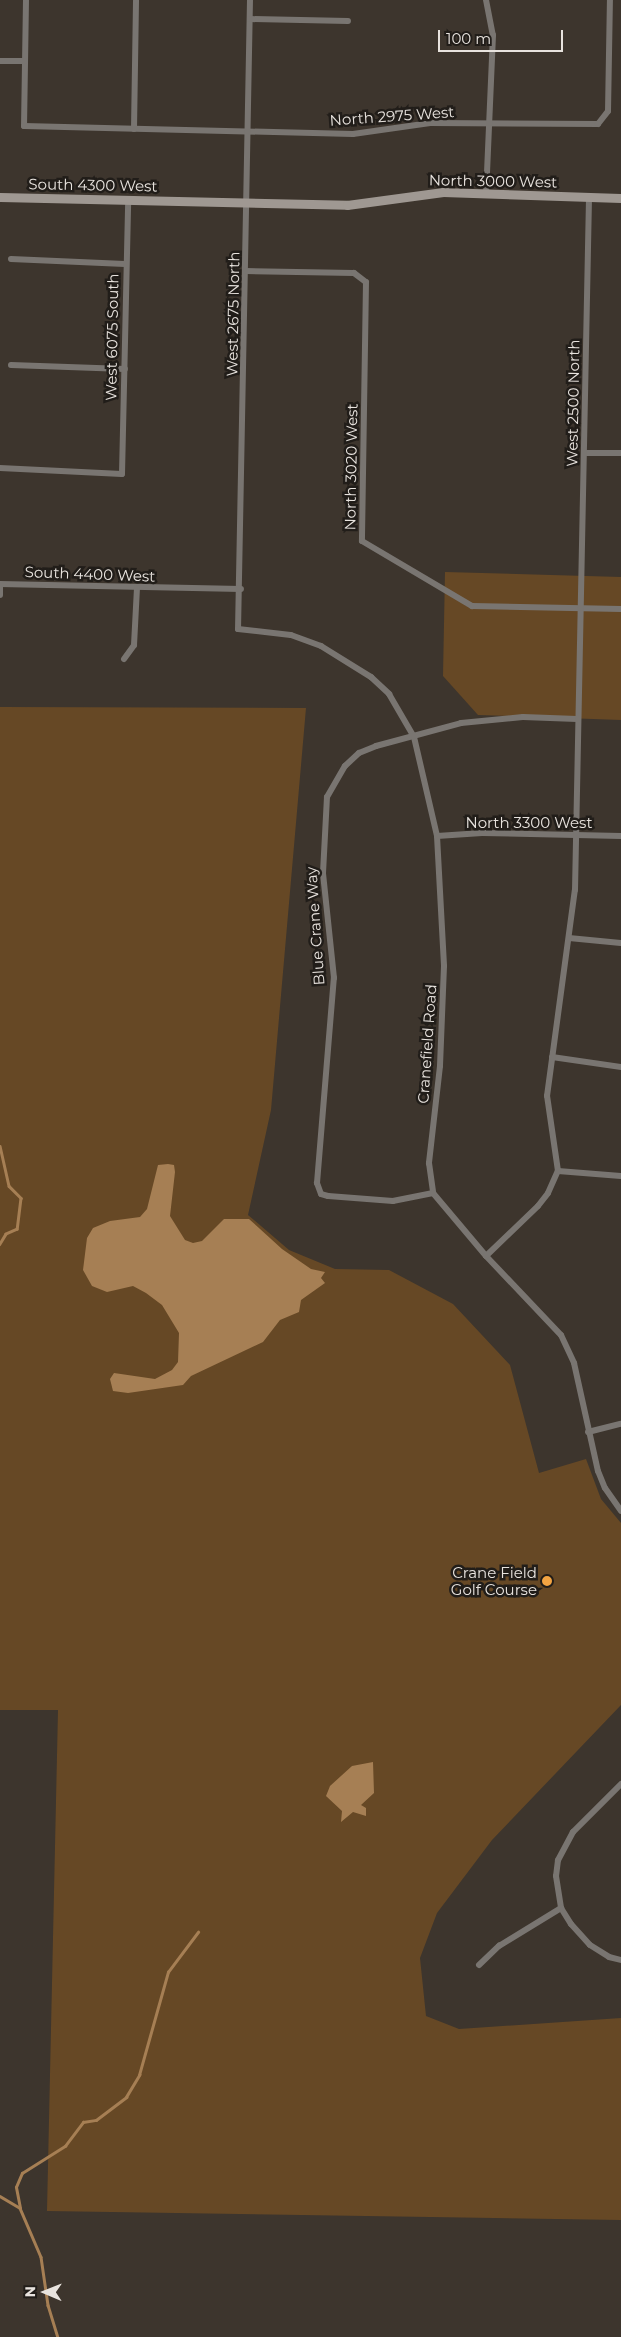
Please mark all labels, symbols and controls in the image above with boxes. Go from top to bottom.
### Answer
scale bar [441,20,566,52]
text: 100 m [446,29,491,48]
street label: North 2975 West [329,103,455,129]
street label: North 3000 West [429,171,557,191]
street label: South 4300 West [28,175,158,195]
street label: West 2675 North [223,251,243,377]
street label: West 6075 South [102,273,122,401]
street label: West 2500 North [563,339,583,467]
street label: North 3020 West [341,403,361,531]
street label: South 4400 West [24,563,156,585]
street label: North 3300 West [466,814,592,832]
street label: Blue Crane Way [302,866,328,986]
street label: Cranefield Road [414,984,440,1104]
place label: Crane Field Golf Course [451,1563,537,1598]
marker: Crane Field Golf Course [541,1575,553,1587]
north arrow [20,2267,70,2317]
text: N [21,2286,39,2298]

